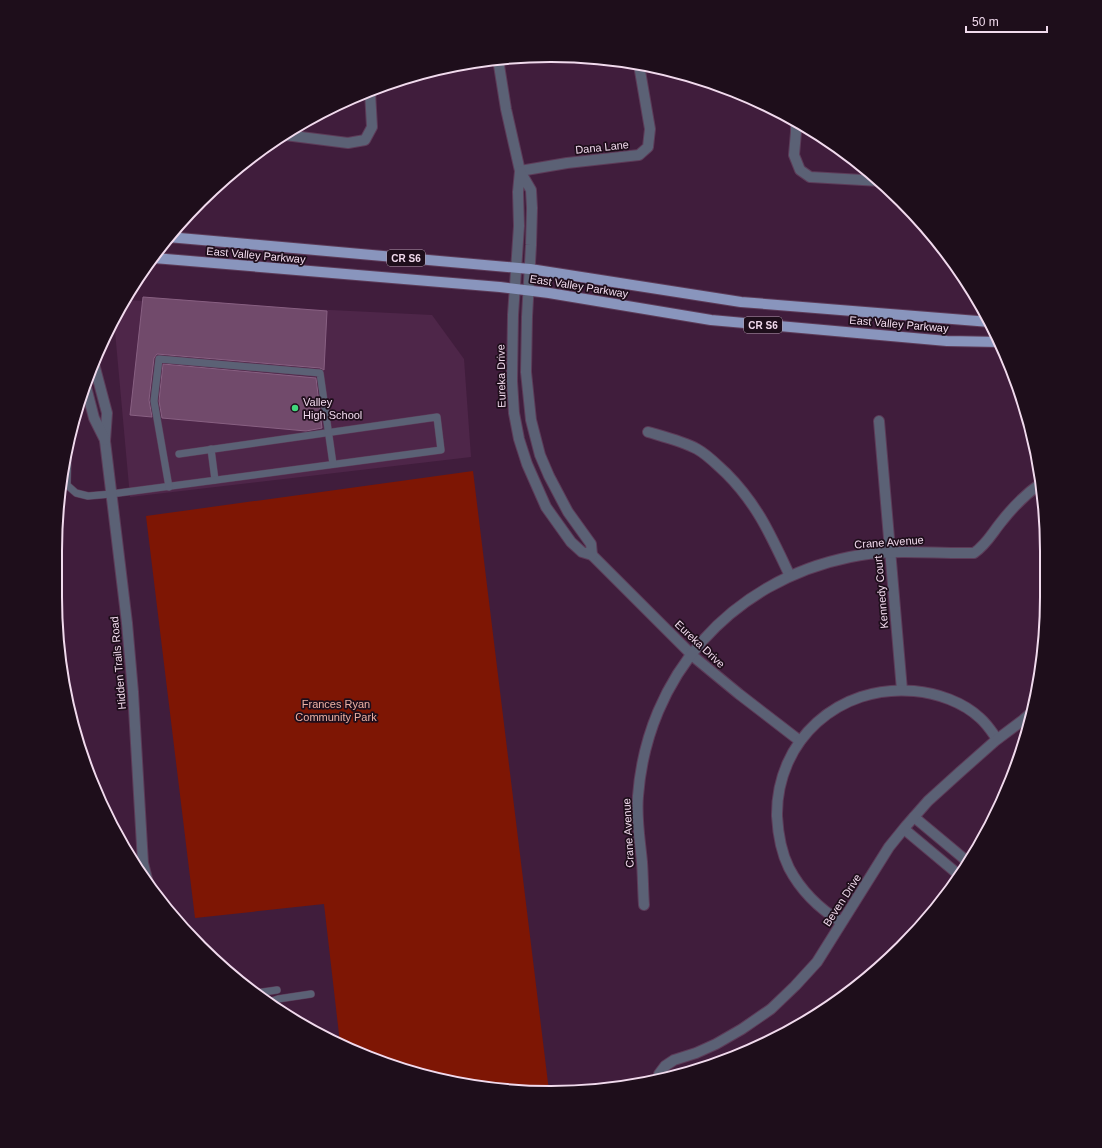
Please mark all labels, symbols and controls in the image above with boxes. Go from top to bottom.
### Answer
scale bar [966,8,1047,34]
text: 50 m [972,15,999,29]
street label: Dana Lane [575,138,629,156]
street label: East Valley Parkway [206,245,307,265]
road number: CR S6 [387,250,425,266]
street label: East Valley Parkway [529,272,630,300]
street label: East Valley Parkway [849,314,950,334]
road number: CR S6 [744,317,782,333]
street label: Eureka Drive [494,344,508,408]
place label: Valley High School [303,396,362,421]
marker: Valley High School [290,403,300,413]
street label: Crane Avenue [854,534,924,550]
street label: Kennedy Court [872,555,890,629]
street label: Hidden Trails Road [108,616,128,710]
street label: Eureka Drive [673,618,727,670]
park label: Frances Ryan Community Park [295,698,377,723]
street label: Crane Avenue [620,798,636,868]
street label: Beven Drive [821,872,863,928]

